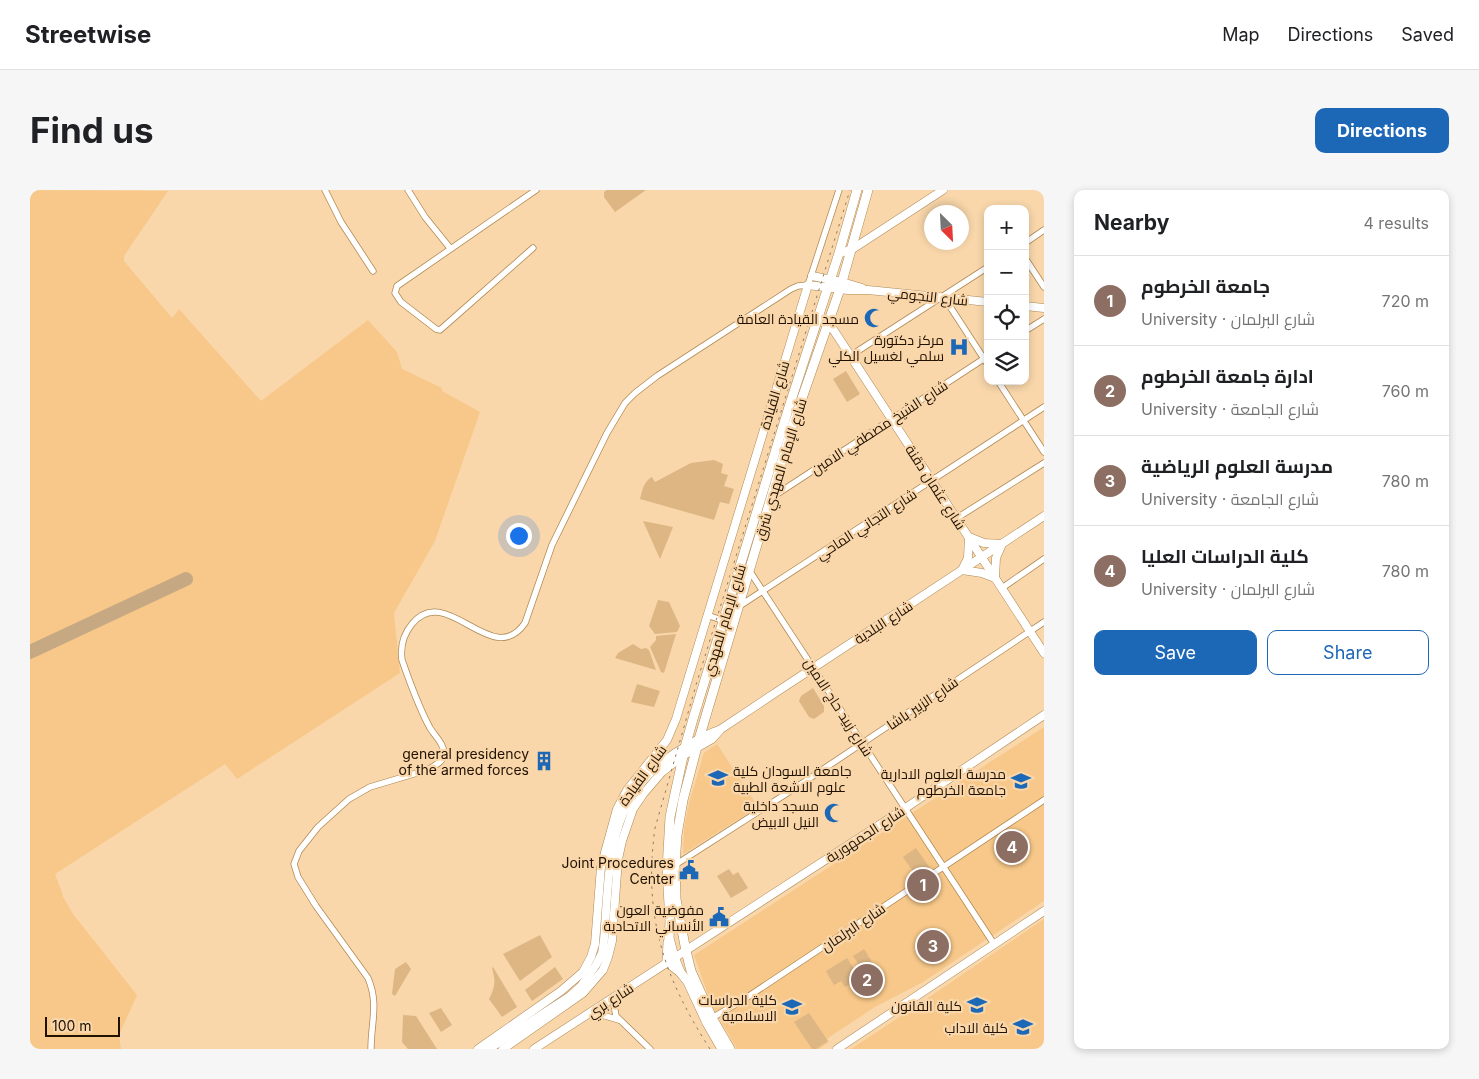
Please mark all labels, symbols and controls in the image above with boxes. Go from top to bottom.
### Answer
text: Streetwise [25,20,151,49]
text: Map [1222,24,1260,45]
text: Directions [1288,24,1373,45]
text: Saved [1401,24,1454,45]
button: Directions [1315,108,1449,153]
text: Find us [30,109,154,151]
north arrow [924,205,969,250]
map controls [984,205,1029,385]
button: + [984,205,1029,250]
text: Nearby [1094,210,1169,235]
text: 4 results [1364,213,1429,233]
button: − [984,250,1029,295]
text: جامعة الخرطوم [1141,275,1270,298]
street label: شارع النجومي [887,283,969,313]
text: 1 [1107,291,1113,311]
text: 720 m [1382,291,1429,311]
button: locate [984,295,1029,340]
mosque icon: مسجد القيادة العامة [863,307,885,329]
text: University · شارع البرلمان [1141,309,1315,329]
place label: مسجد القيادة العامة [737,310,859,327]
place label: مركز دكتورة سلمي لغسيل الكلي [828,331,944,368]
hospital icon: مركز دكتورة سلمي لغسيل الكلي [948,336,970,358]
button: layers [984,340,1029,385]
street label: شارع القيادة [756,359,793,432]
text: ادارة جامعة الخرطوم [1141,365,1314,388]
street label: شارع الشيخ مصطفي الامين [807,376,953,481]
text: 2 [1105,381,1115,401]
text: 760 m [1382,381,1429,401]
street label: شارع الإمام المهدي شرق [750,396,814,543]
text: University · شارع الجامعة [1141,399,1319,419]
street label: شارع عثمان دقنة [901,441,970,533]
text: مدرسة العلوم الرياضية [1141,455,1333,478]
text: 3 [1105,471,1115,491]
text: 780 m [1382,471,1429,491]
street label: شارع التجاني الماحي [812,485,922,566]
text: University · شارع الجامعة [1141,489,1319,509]
your location [506,523,532,549]
text: كلية الدراسات العليا [1141,545,1309,568]
text: 4 [1105,561,1115,581]
text: 780 m [1382,561,1429,581]
street label: شارع الإمام المهدي [699,562,753,679]
text: University · شارع البرلمان [1141,579,1315,599]
street label: شارع البلدية [851,597,916,648]
button: Save [1094,630,1257,675]
button: Share [1267,630,1429,675]
street label: شارع زبيد حاج الامين [800,655,877,760]
street label: شارع الزبير باشا [883,673,961,734]
street label: شارع القيادة [614,741,670,809]
place label: general presidency of the armed forces [398,745,529,778]
building icon: general presidency of the armed forces [533,750,555,772]
place label: جامعة السودان كلية علوم الاشعة الطبية [733,762,852,797]
place label: مدرسة العلوم الادارية جامعة الخرطوم [881,765,1006,800]
school or university icon: جامعة السودان كلية علوم الاشعة الطبية [707,767,729,789]
school or university icon: مدرسة العلوم الادارية جامعة الخرطوم [1010,770,1032,792]
place label: مسجد داخلية النيل الابيض [743,797,819,830]
street label: شارع الجمهورية [822,802,908,867]
mosque icon: مسجد داخلية النيل الابيض [823,802,845,824]
pin: 4 [996,828,1028,866]
place label: Joint Procedures Center [561,854,674,887]
public building icon: Joint Procedures Center [678,859,700,881]
pin: 1 [907,866,939,904]
street label: شارع البرلمان [818,899,889,955]
place label: مفوضية العون الأنساني الاتحادية [604,901,704,938]
public building icon: مفوضية العون الأنساني الاتحادية [708,906,730,928]
pin: 3 [917,927,949,965]
pin: 2 [851,961,883,999]
street label: شارع بري [584,979,638,1025]
place label: كلية الدراسات الاسلامية [698,991,777,1024]
school or university icon: كلية القانون [966,994,988,1016]
school or university icon: كلية الدراسات الاسلامية [781,996,803,1018]
place label: كلية القانون [891,997,962,1014]
scale bar [45,1014,120,1037]
school or university icon: كلية الاداب [1012,1016,1034,1038]
text: 100 m [52,1017,92,1034]
place label: كلية الاداب [944,1019,1008,1036]

